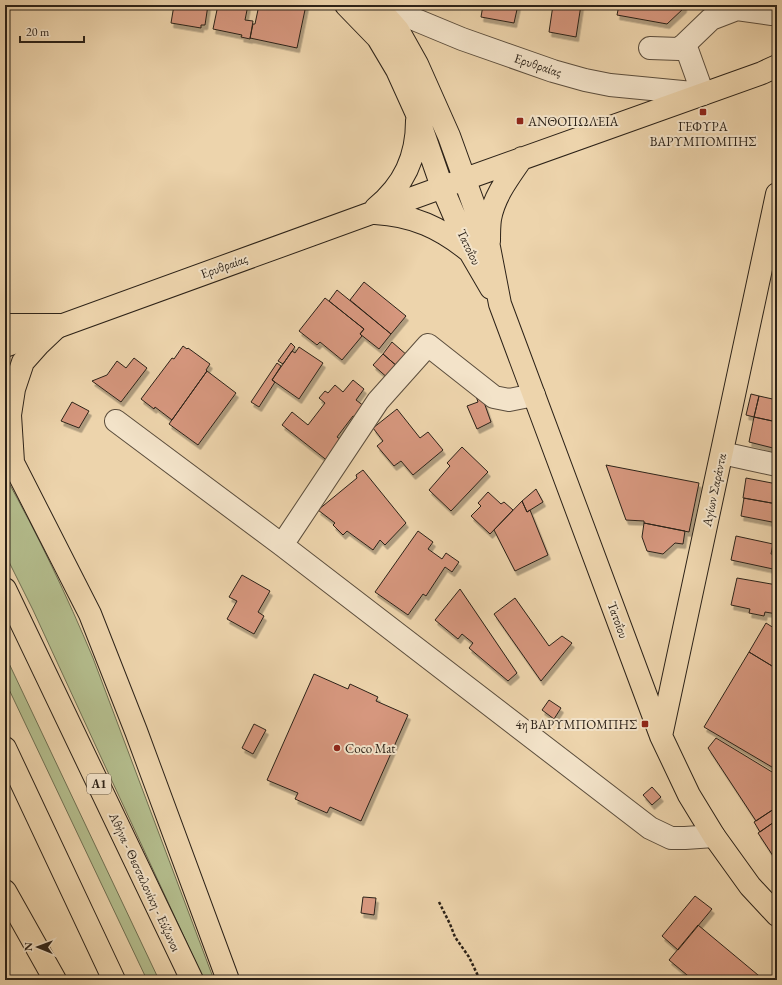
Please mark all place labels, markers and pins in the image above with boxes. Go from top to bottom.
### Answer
marker: ΓΕΦΥΡΑ ΒΑΡΥΜΠΟΜΠΗΣ [698,107,708,117]
place label: ΑΝΘΟΠΩΛΕΙΑ [527,113,620,130]
marker: ΑΝΘΟΠΩΛΕΙΑ [515,116,525,126]
place label: ΓΕΦΥΡΑ ΒΑΡΥΜΠΟΜΠΗΣ [650,118,756,150]
place label: 4η ΒΑΡΥΜΠΟΜΠΗΣ [516,716,637,733]
marker: 4η ΒΑΡΥΜΠΟΜΠΗΣ [640,719,650,729]
place label: Coco Mat [345,740,395,757]
marker: Coco Mat [332,743,342,753]

